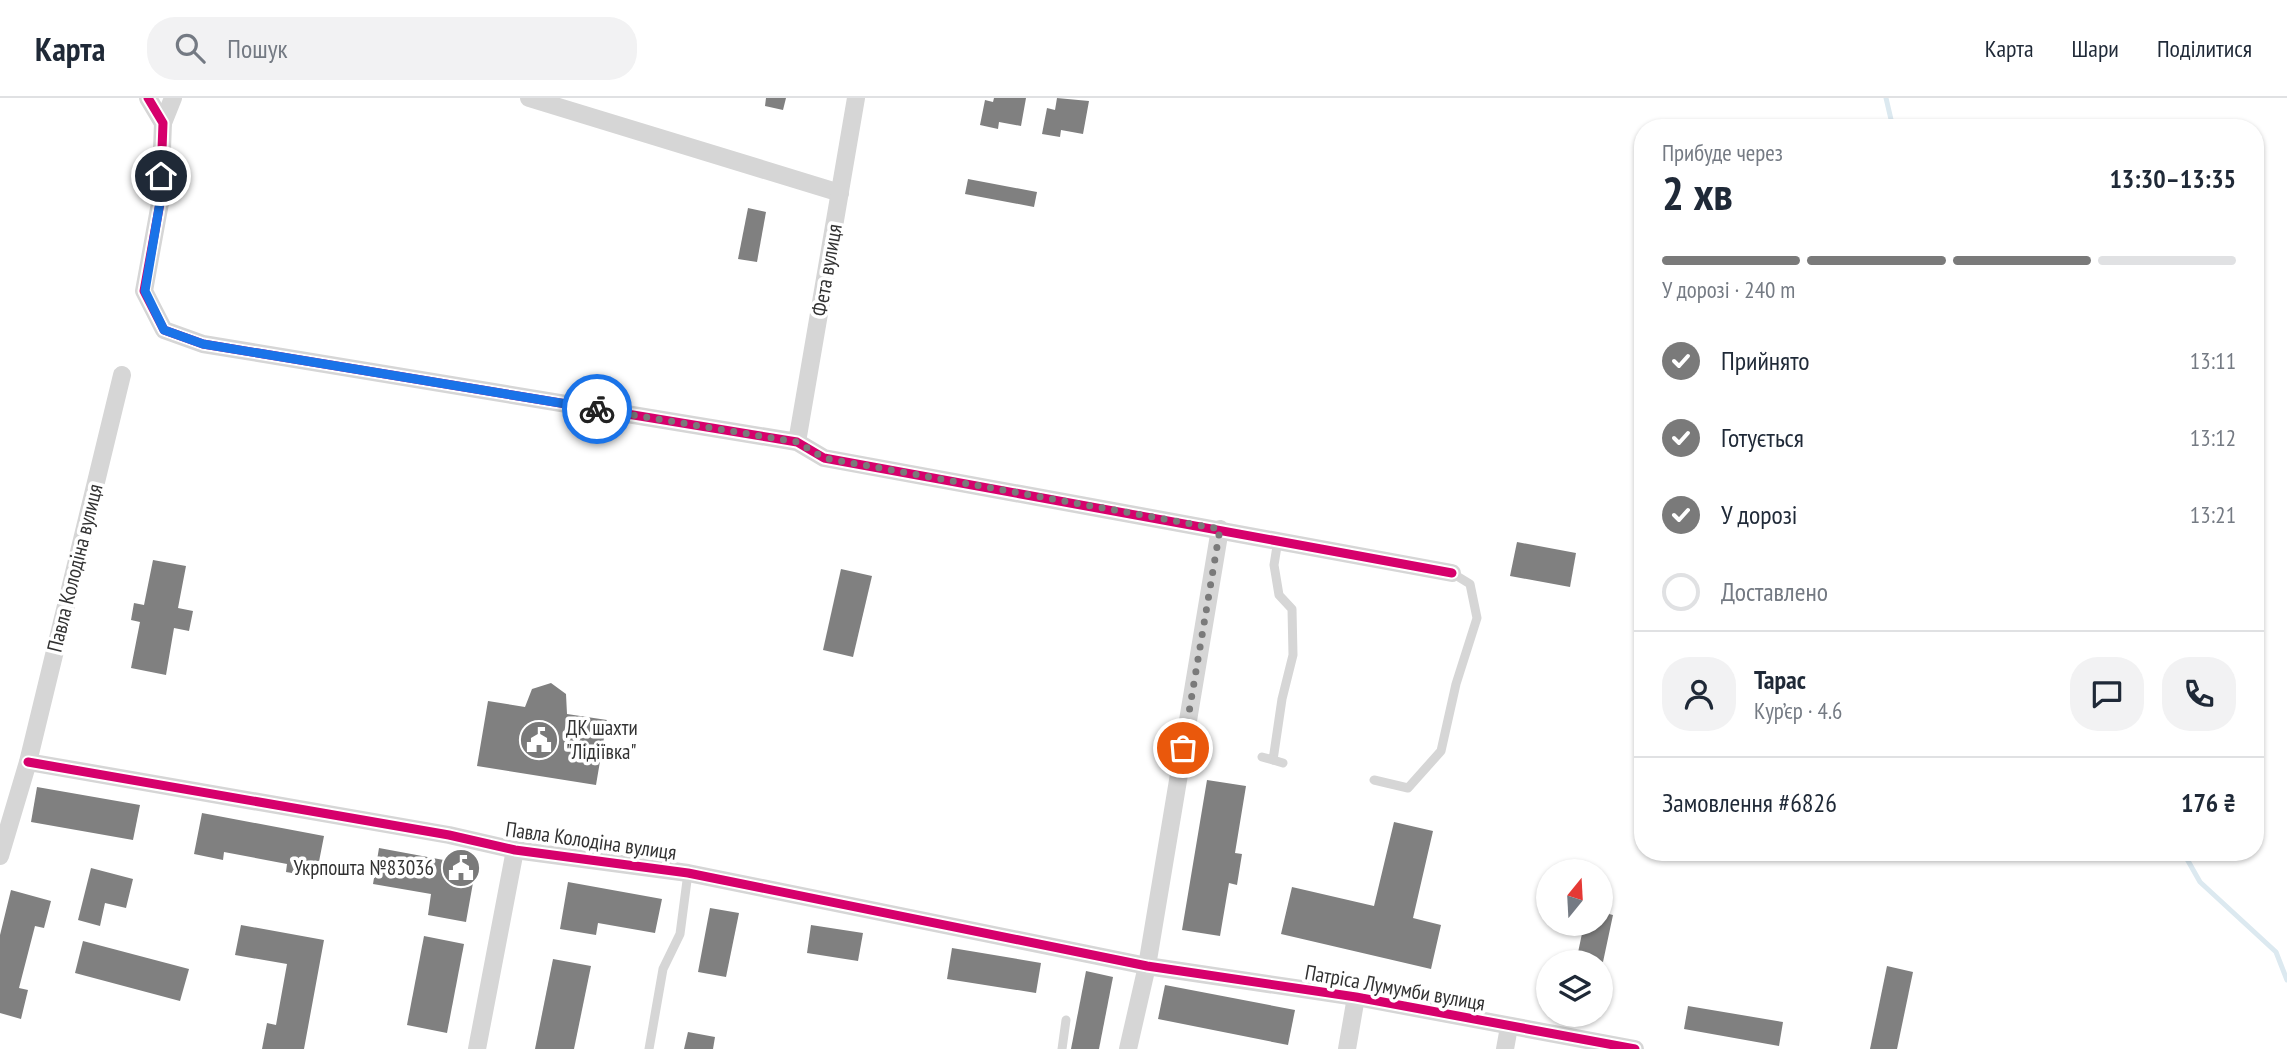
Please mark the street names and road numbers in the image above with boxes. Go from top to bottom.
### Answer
street label: Фета вулиця [805,222,848,318]
street label: Павла Колодіна вулиця [41,481,108,655]
street label: Павла Колодіна вулиця [504,815,678,866]
street label: Патріса Лумумби вулиця [1303,958,1487,1017]

